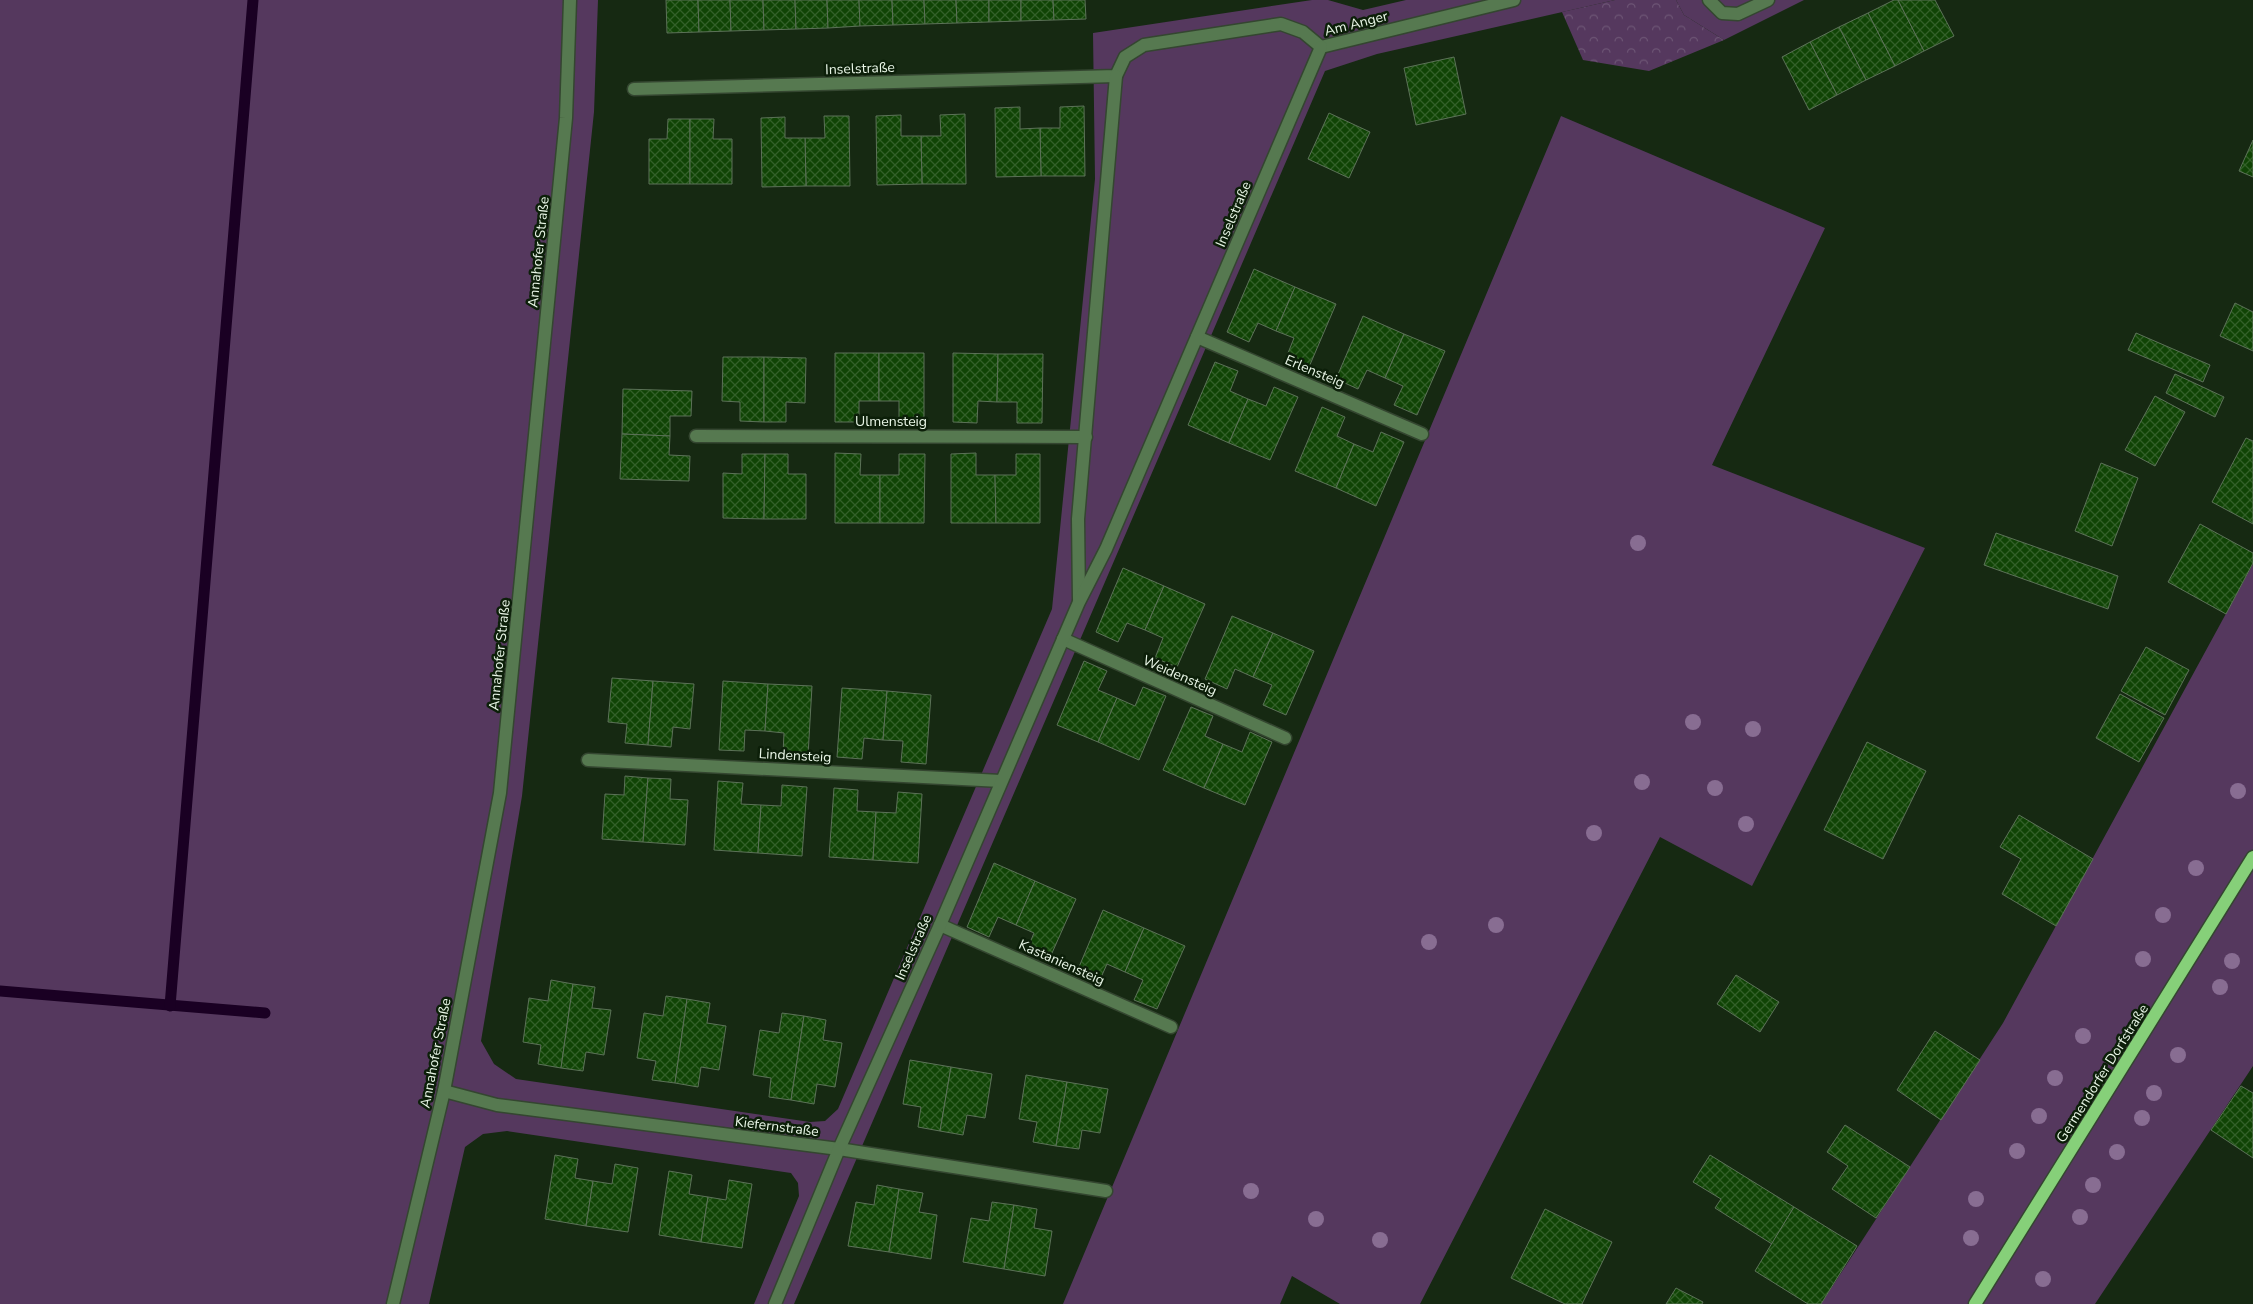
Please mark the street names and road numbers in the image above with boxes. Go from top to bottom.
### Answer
street label: Am Anger [1322,6,1390,41]
street label: Inselstraße [825,58,895,79]
street label: Inselstraße [1211,178,1256,250]
street label: Annahofer Straße [523,196,554,309]
street label: Erlensteig [1282,350,1348,393]
street label: Ulmensteig [855,412,927,431]
street label: Annahofer Straße [484,599,515,712]
street label: Weidensteig [1140,651,1220,700]
street label: Lindensteig [758,744,832,767]
street label: Inselstraße [891,911,936,983]
street label: Kastaniensteig [1016,935,1108,990]
street label: Annahofer Straße [416,996,455,1110]
street label: Germendorfer Dorfstraße [2052,1000,2153,1146]
street label: Kiefernstraße [734,1112,820,1141]

